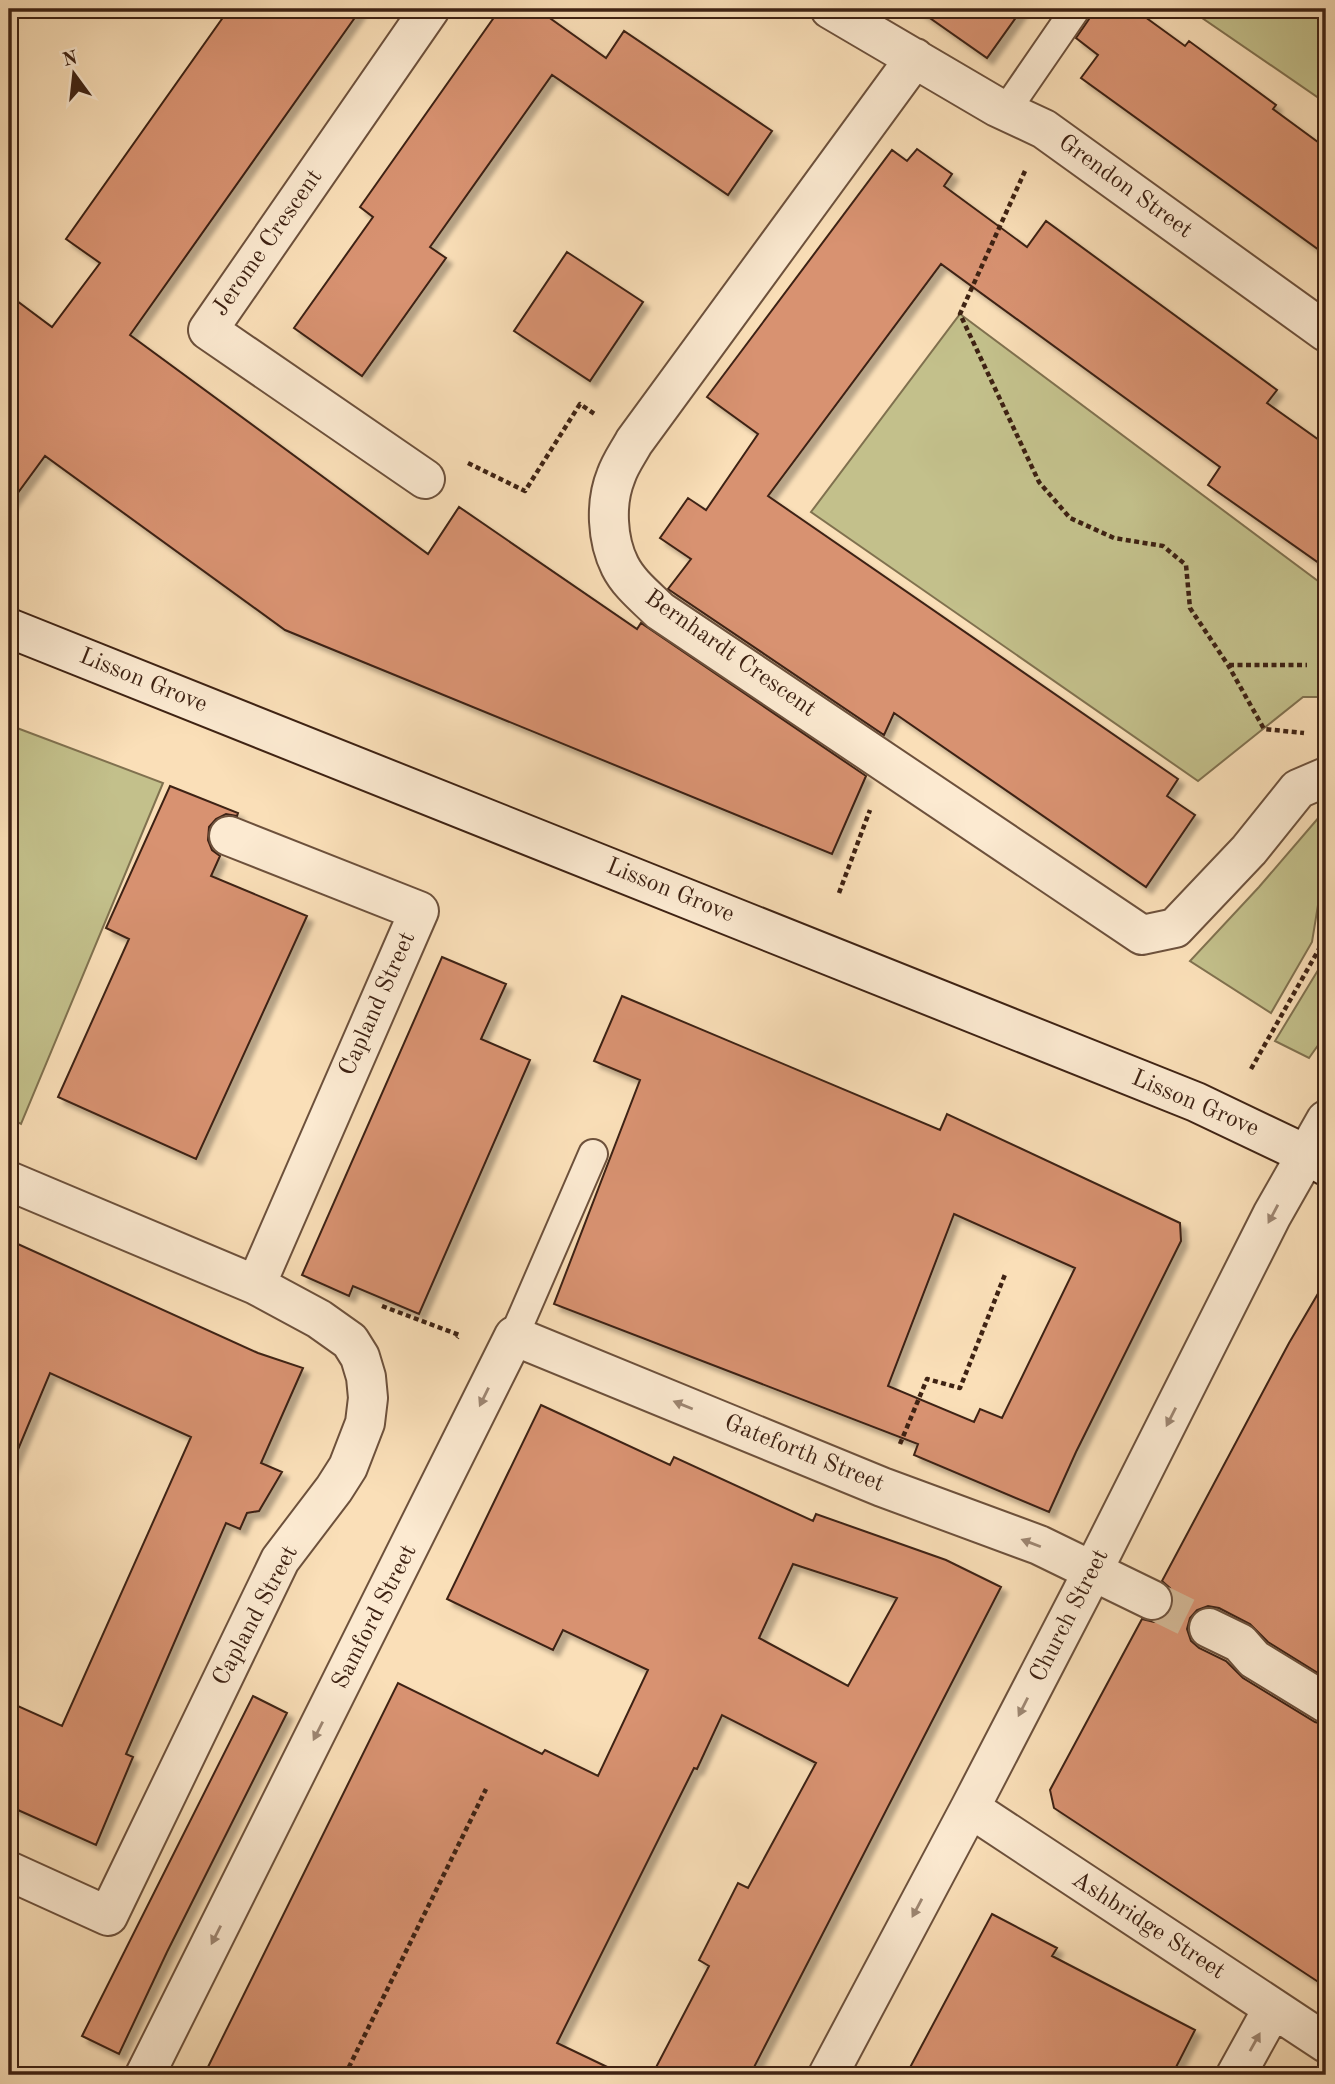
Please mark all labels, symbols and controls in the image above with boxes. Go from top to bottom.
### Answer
north arrow [38,38,108,108]
text: N [61,49,80,71]
street label: Grendon Street [1054,131,1196,243]
street label: Jerome Crescent [209,165,327,321]
street label: Bernhardt Crescent [640,586,820,722]
street label: Lisson Grove [76,644,210,718]
street label: Lisson Grove [603,854,737,928]
street label: Capland Street [336,929,420,1079]
street label: Lisson Grove [1128,1066,1262,1142]
one-way arrow [1267,1204,1279,1224]
one-way arrow [478,1387,490,1407]
one-way arrow [672,1400,693,1411]
one-way arrow [1165,1407,1176,1427]
street label: Gateforth Street [721,1411,887,1497]
one-way arrow [1021,1537,1042,1548]
street label: Samford Street [328,1541,422,1693]
street label: Capland Street [209,1542,303,1690]
street label: Church Street [1026,1546,1114,1686]
one-way arrow [1017,1697,1029,1717]
one-way arrow [312,1721,323,1741]
street label: Ashbridge Street [1067,1868,1229,1984]
one-way arrow [911,1898,923,1918]
one-way arrow [210,1925,221,1945]
one-way arrow [1248,2031,1260,2051]

